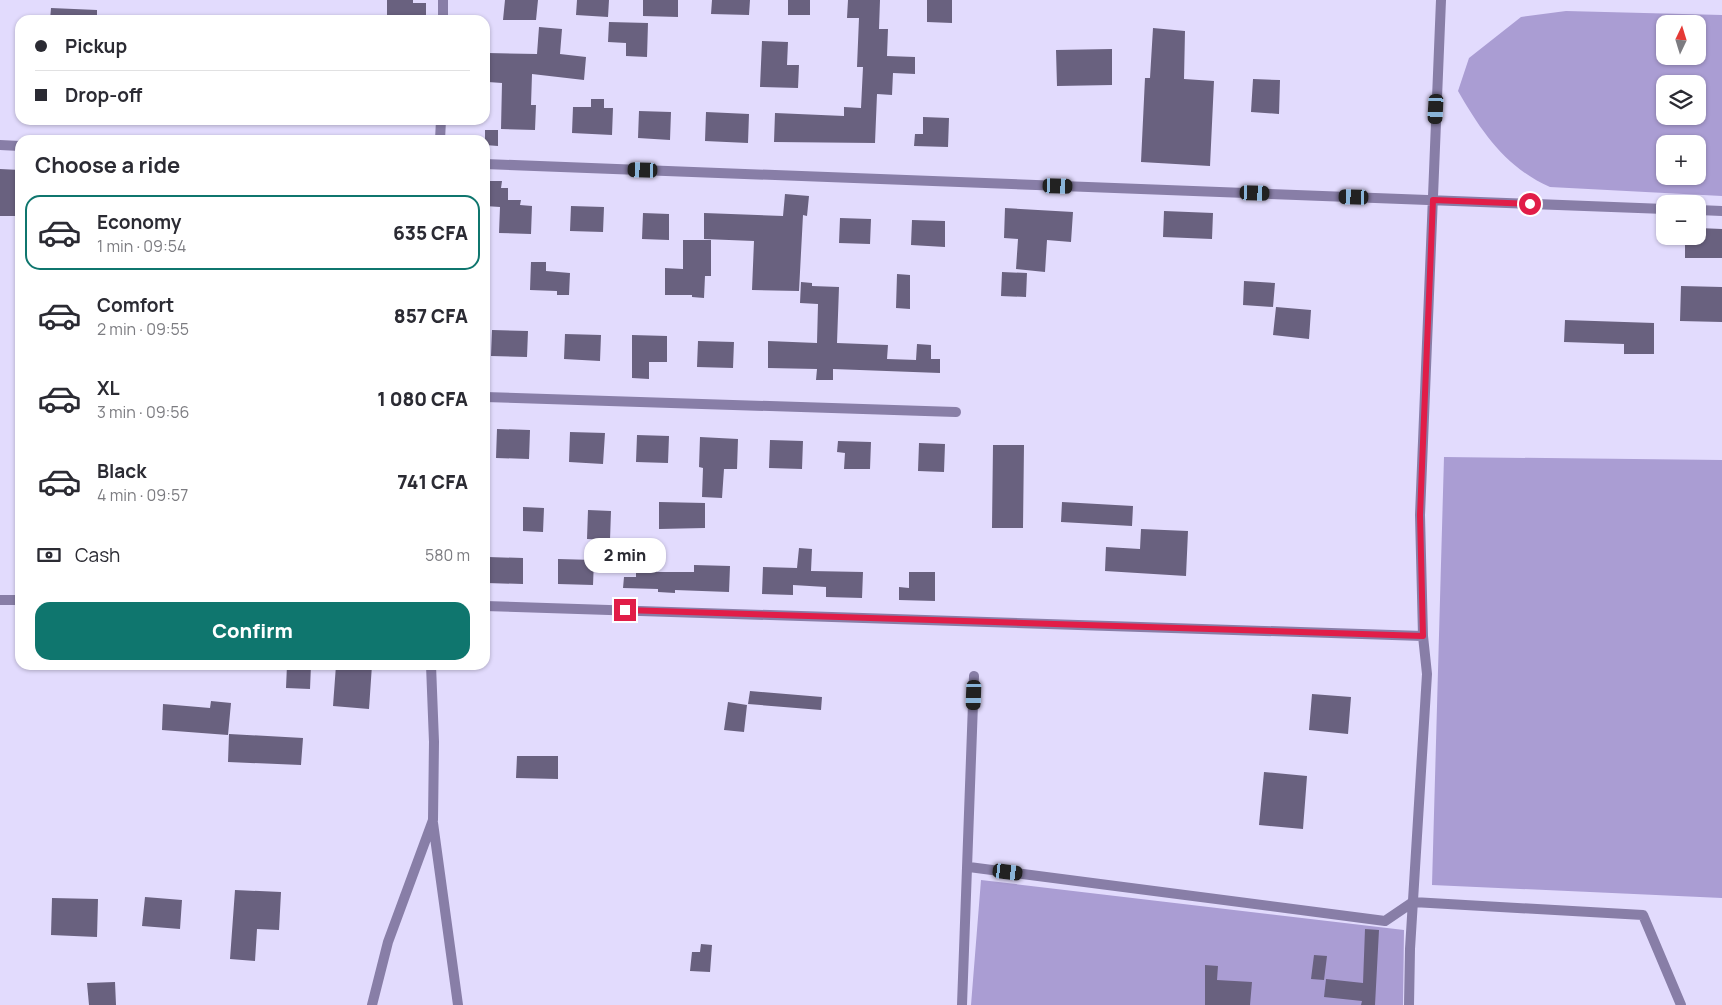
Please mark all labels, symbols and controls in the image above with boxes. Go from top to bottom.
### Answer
north arrow [1656,15,1706,65]
map controls [1656,15,1706,245]
text: Pickup [65,33,127,59]
button: layers [1656,75,1706,125]
text: Drop-off [65,82,142,108]
car [1427,94,1444,124]
button: + [1656,135,1706,185]
text: Choose a ride [35,150,180,180]
car [627,162,658,178]
car [1042,178,1073,194]
car [1239,185,1270,201]
car [1338,189,1369,205]
route start [1519,193,1541,215]
button: − [1656,195,1706,245]
text: Economy [97,209,181,235]
icon: car [37,210,82,255]
text: 635 CFA [393,220,468,246]
text: 1 min · 09:54 [97,235,186,257]
text: Comfort [97,292,174,318]
icon: car [37,293,82,338]
text: 857 CFA [394,303,468,329]
text: 2 min · 09:55 [97,318,189,340]
text: XL [97,375,120,401]
icon: car [37,376,82,421]
text: 1 080 CFA [377,386,468,412]
text: 3 min · 09:56 [97,401,190,423]
text: Black [97,458,146,484]
icon: car [37,459,82,504]
text: 741 CFA [397,469,468,495]
text: 4 min · 09:57 [97,484,188,506]
callout: 2 min [584,538,666,572]
icon: cash [35,541,63,569]
text: Cash [75,542,120,568]
text: 580 m [425,544,470,566]
text: 2 min [604,544,646,566]
route end [614,599,636,621]
button: Confirm [35,602,470,660]
car [965,680,982,710]
car [992,863,1023,881]

